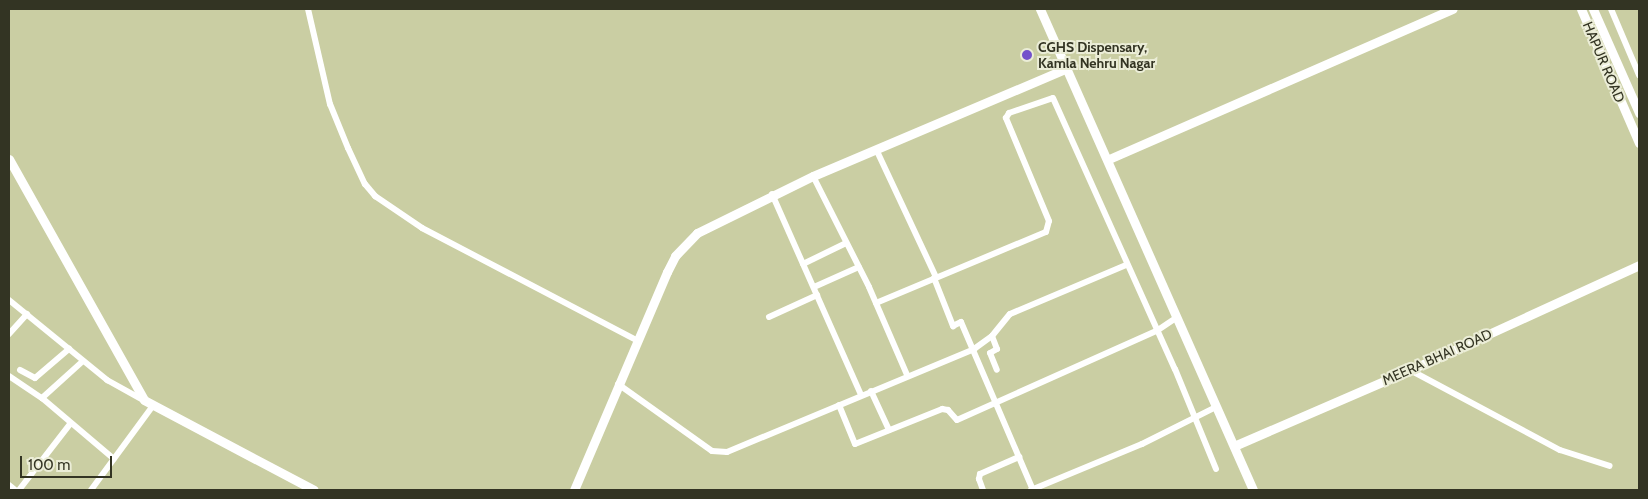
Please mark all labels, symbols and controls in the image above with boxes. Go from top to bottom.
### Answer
street label: HAPUR ROAD [1579,19,1629,105]
place label: CGHS Dispensary, Kamla Nehru Nagar [1038,39,1155,72]
marker: CGHS Dispensary, Kamla Nehru Nagar [1020,48,1034,62]
street label: MEERA BHAI ROAD [1379,325,1495,389]
scale bar [22,446,115,478]
text: 100 m [28,456,70,474]

